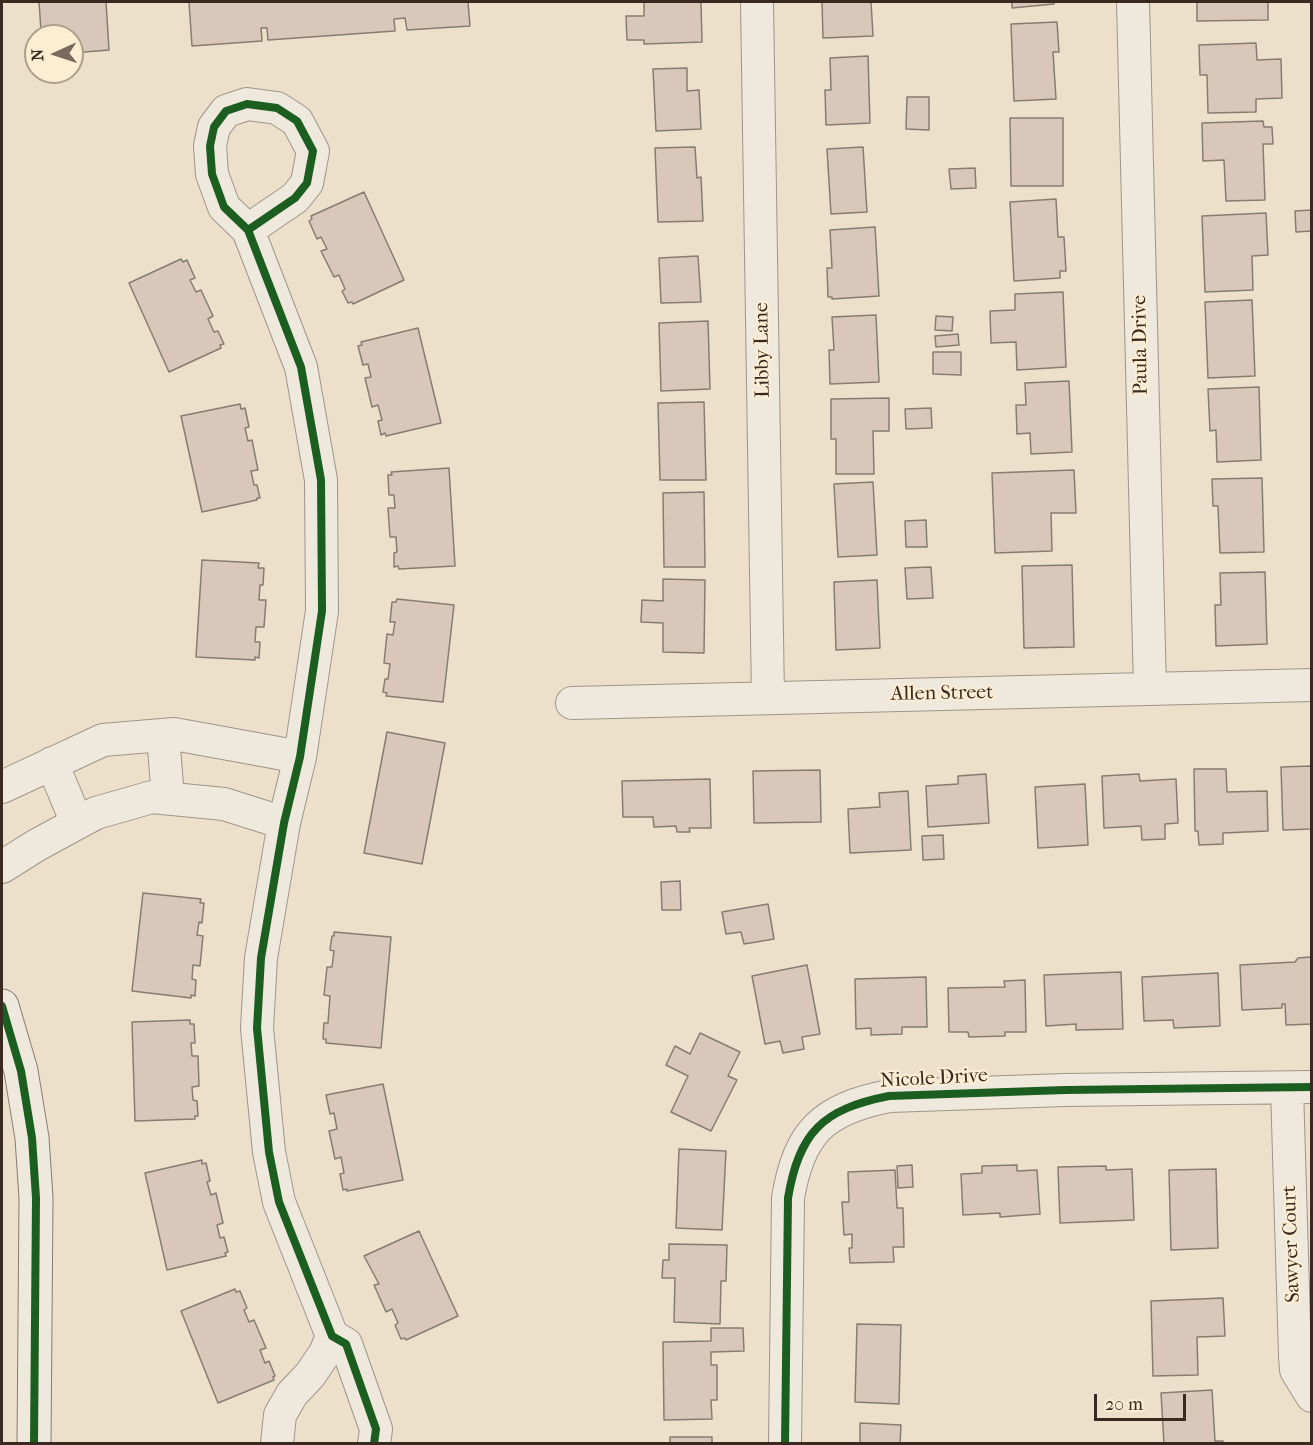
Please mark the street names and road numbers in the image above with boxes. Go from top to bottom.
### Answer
street label: Paula Drive [1128,295,1154,395]
street label: Libby Lane [750,302,776,398]
street label: Allen Street [891,681,993,707]
street label: Nicole Drive [879,1064,989,1094]
street label: Sawyer Court [1278,1185,1306,1303]

